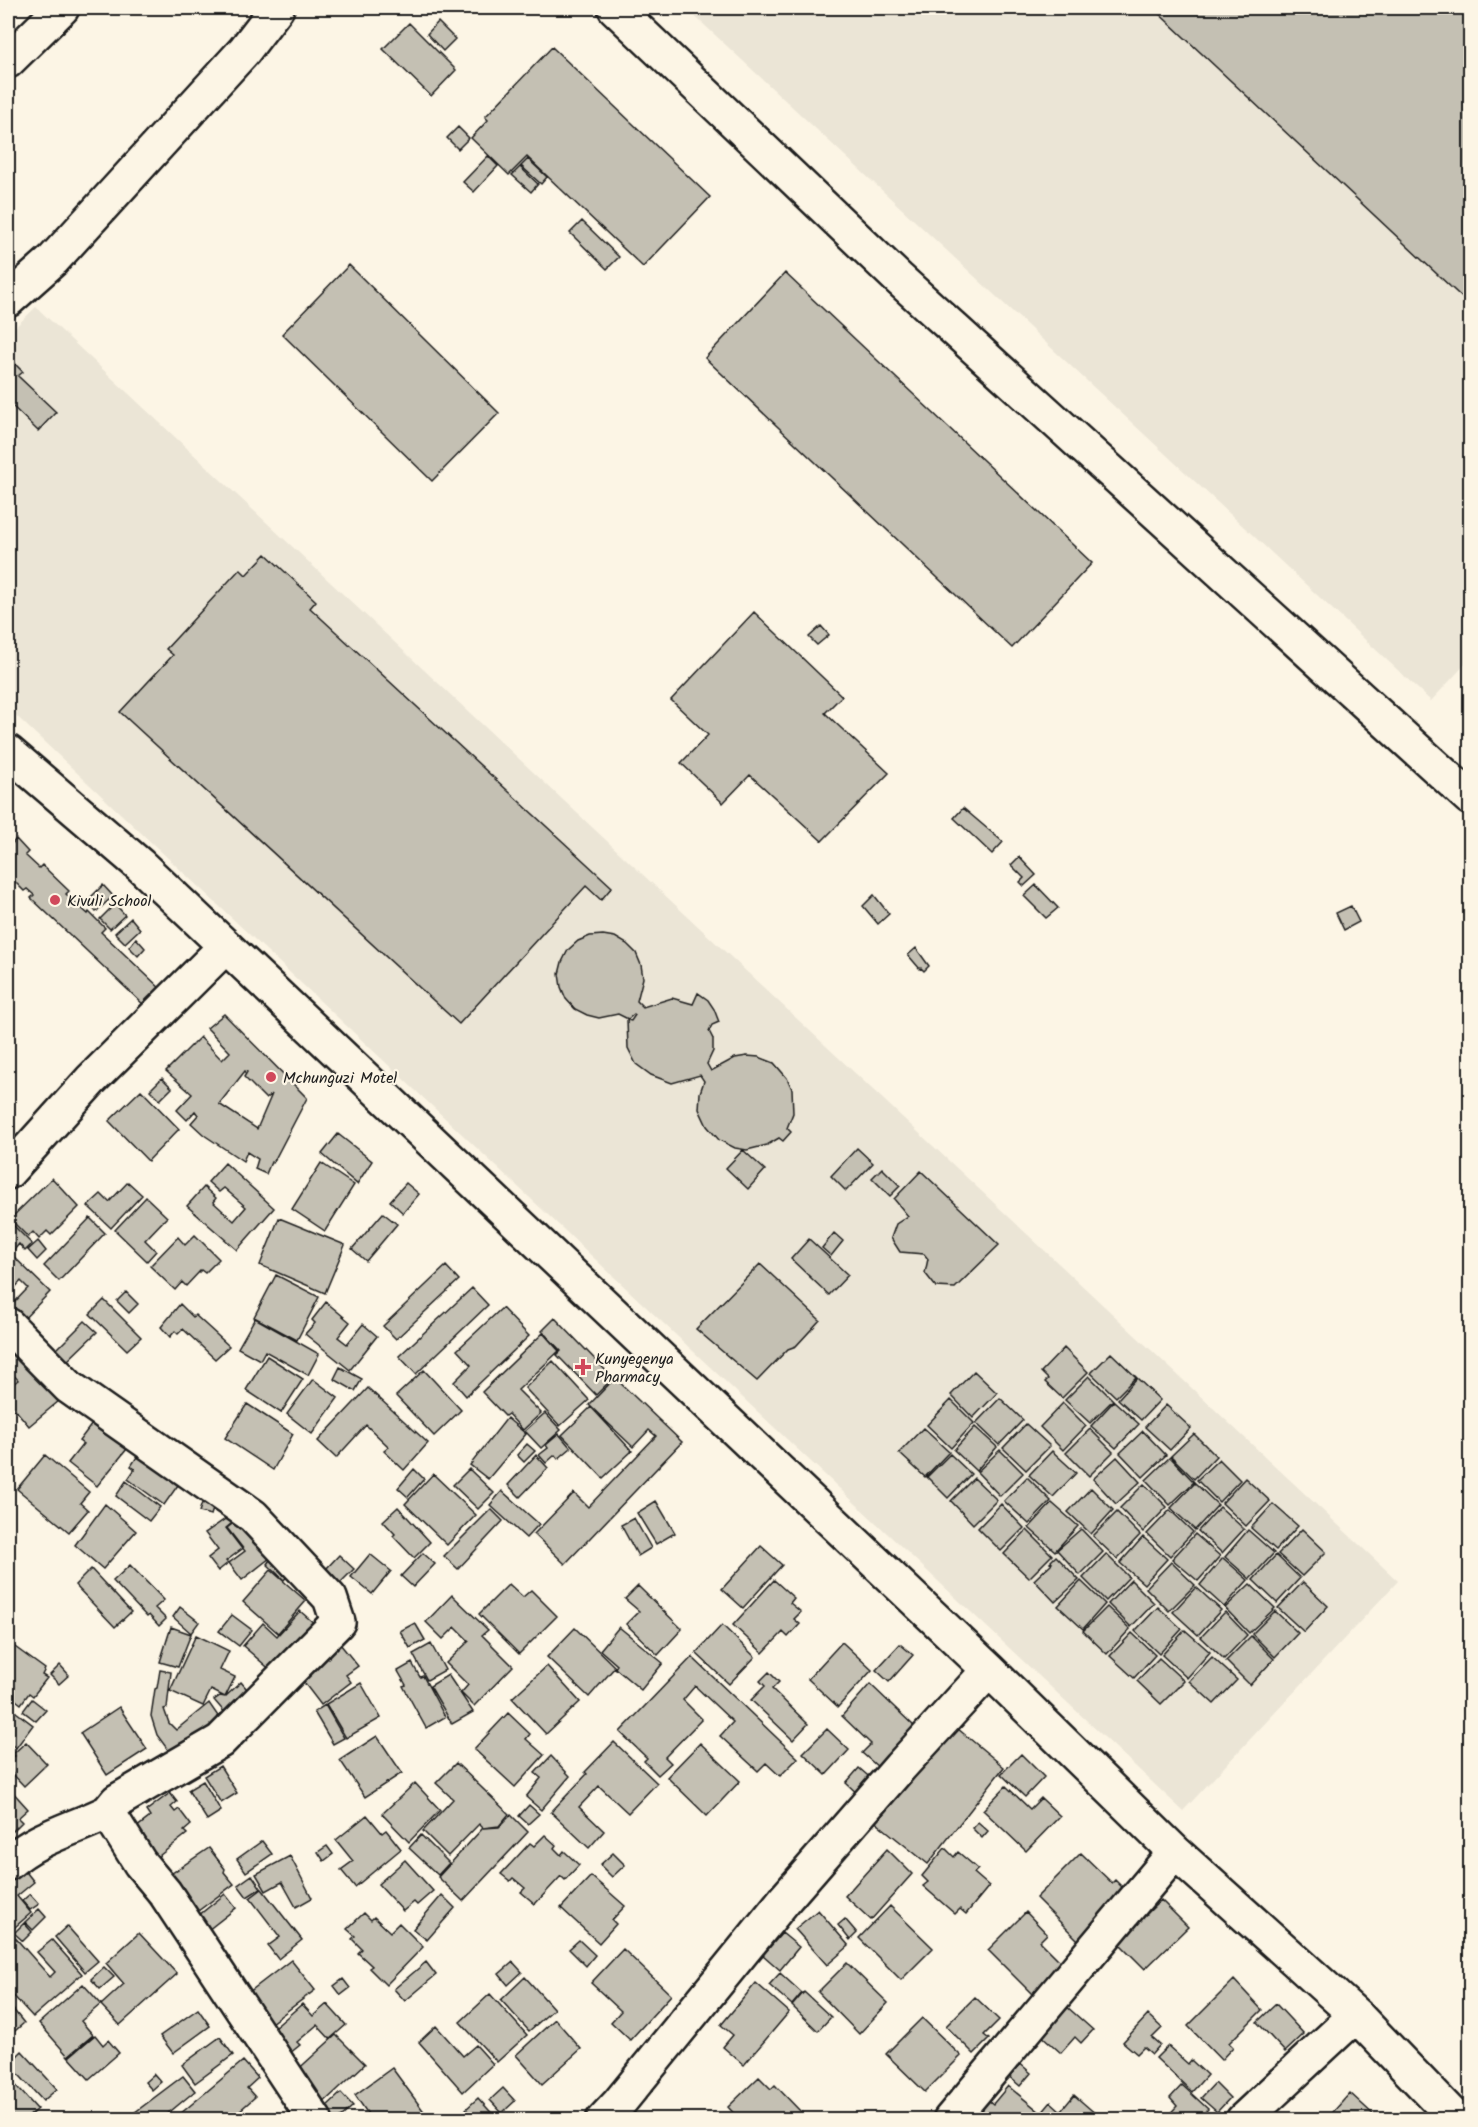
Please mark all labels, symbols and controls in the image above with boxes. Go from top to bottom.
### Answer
place label: Kivuli School [67,889,152,914]
marker: Kivuli School [48,893,62,907]
place label: Mchunguzi Motel [283,1066,397,1091]
marker: Mchunguzi Motel [264,1070,278,1084]
place label: Kunyegenya Pharmacy [595,1347,674,1390]
marker: Kunyegenya Pharmacy [576,1360,590,1374]

